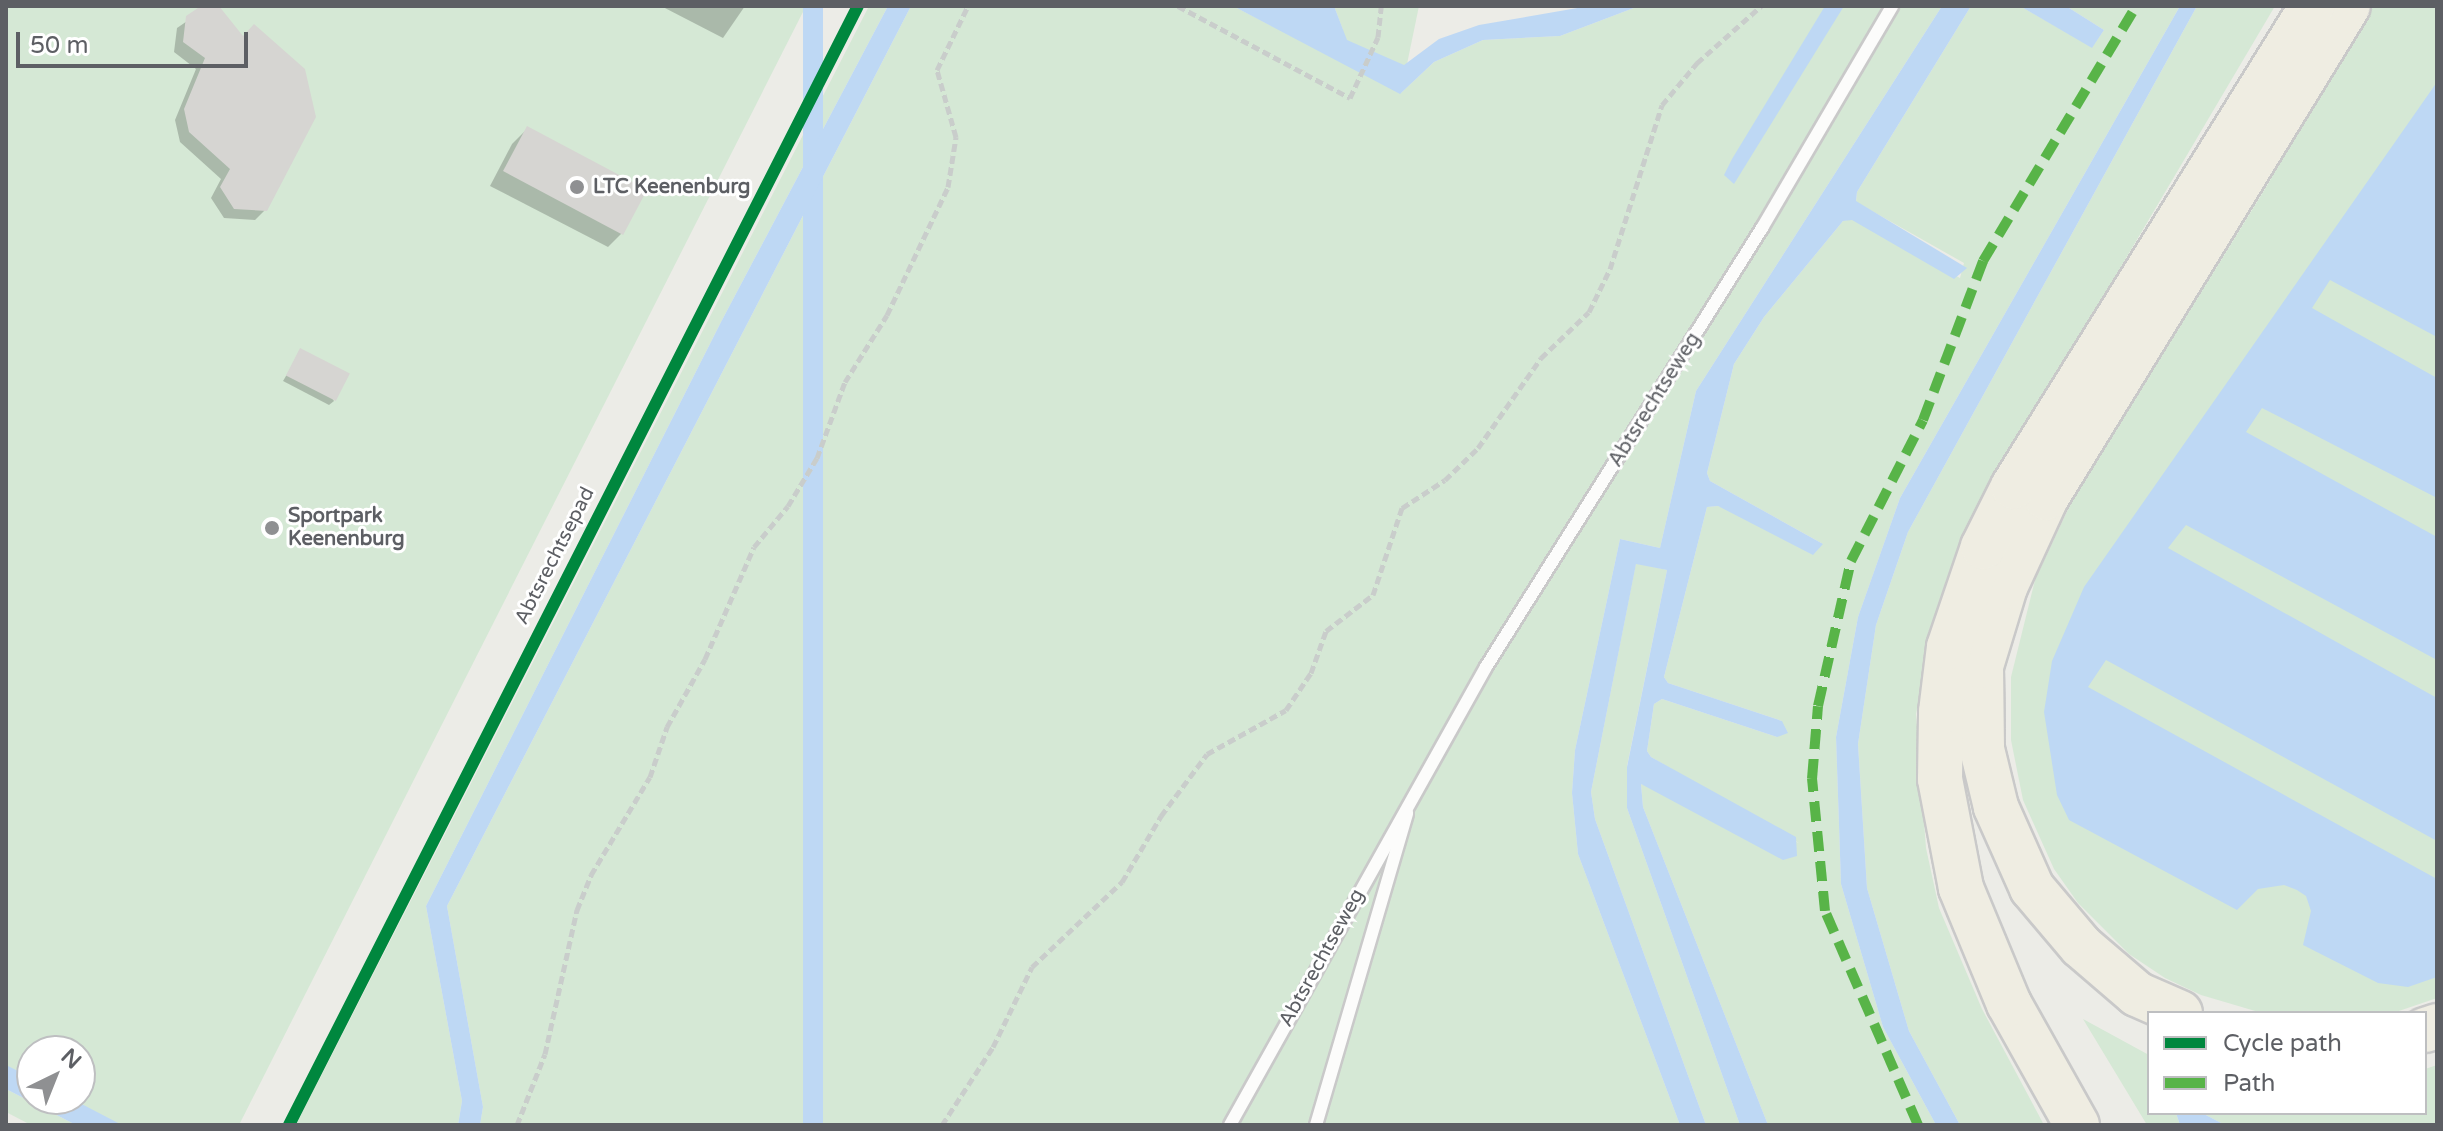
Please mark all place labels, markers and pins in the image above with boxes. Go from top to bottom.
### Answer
place label: LTC Keenenburg [593,175,750,199]
marker: LTC Keenenburg [568,178,586,196]
place label: Sportpark Keenenburg [288,504,404,551]
marker: Sportpark Keenenburg [263,519,281,537]

